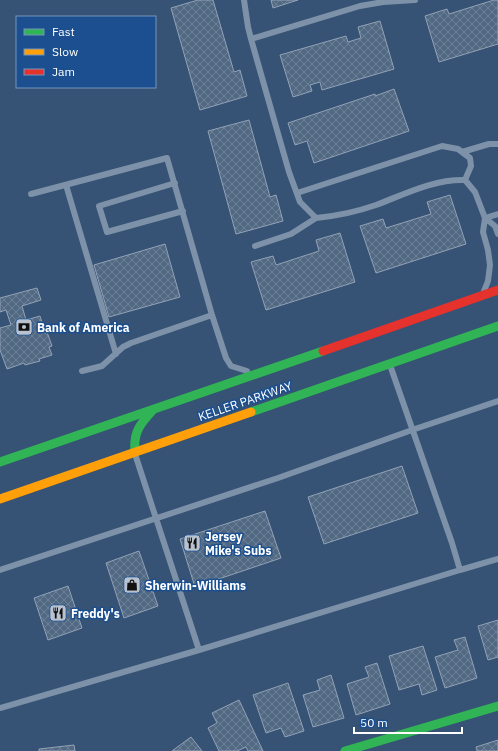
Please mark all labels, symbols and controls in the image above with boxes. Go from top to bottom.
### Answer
legend [16,16,156,88]
text: Fast [52,24,75,39]
text: Slow [52,44,78,59]
text: Jam [52,64,75,79]
bank icon: Bank of America [14,317,34,337]
place label: Bank of America [37,320,130,335]
street label: KELLER PARKWAY [196,378,294,424]
place label: Jersey Mike's Subs [205,529,271,558]
restaurant icon: Jersey Mike's Subs [182,533,202,553]
shop icon: Sherwin-Williams [122,575,142,595]
place label: Sherwin-Williams [145,578,246,593]
restaurant icon: Freddy's [48,603,68,623]
place label: Freddy's [71,606,120,621]
scale bar [354,709,462,735]
text: 50 m [360,715,388,730]

